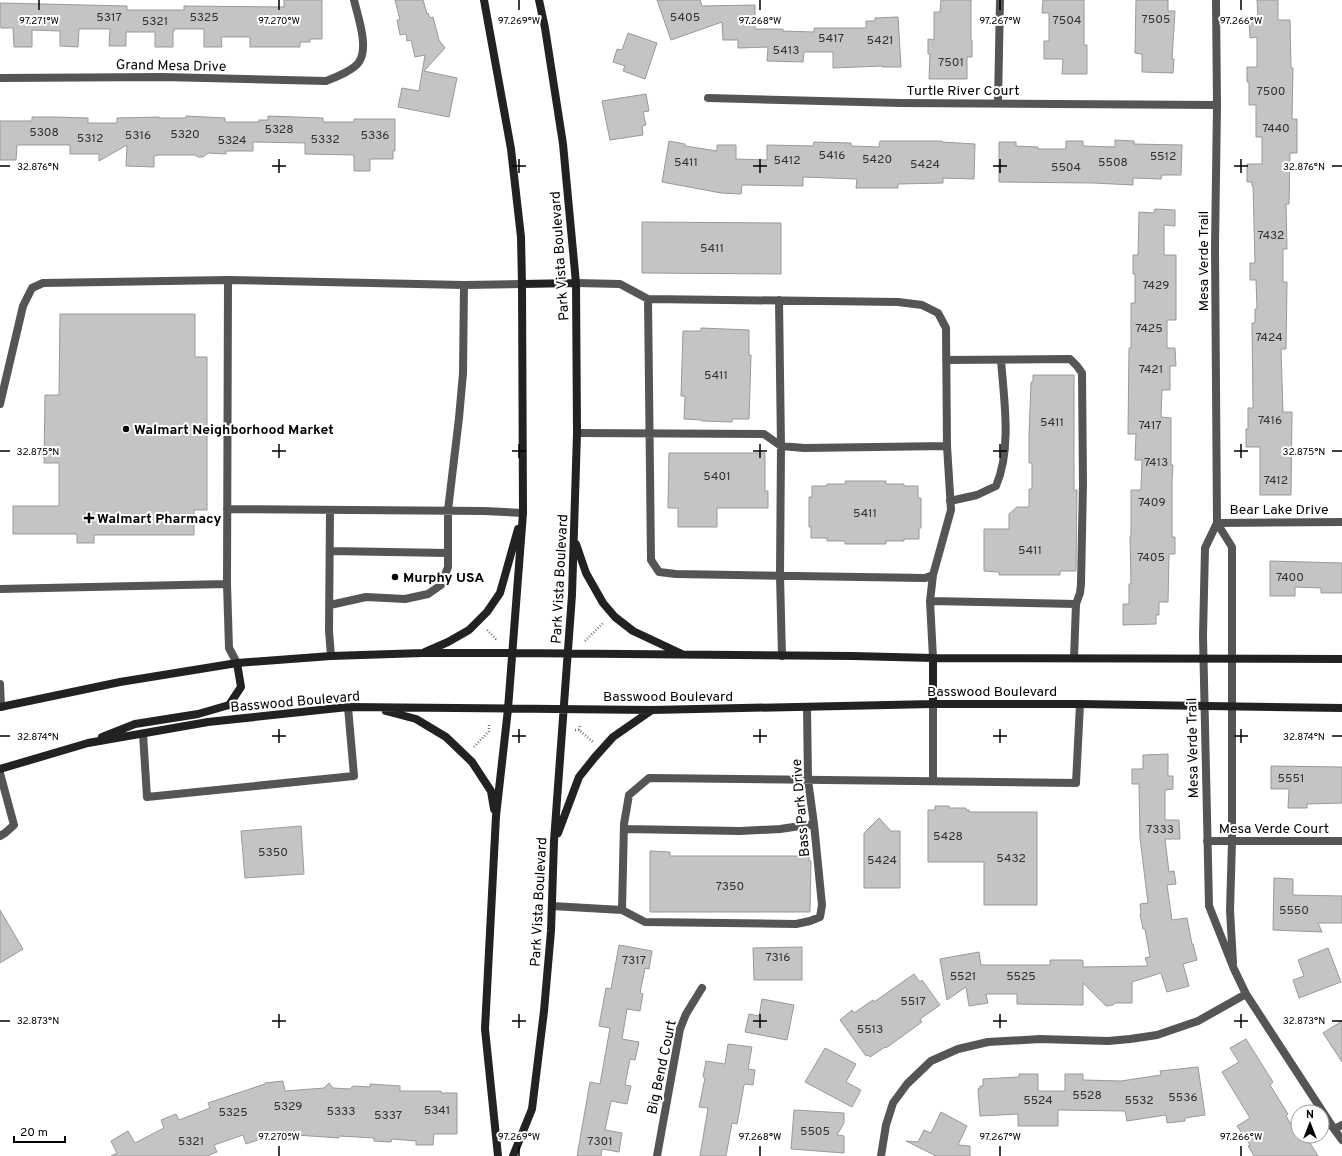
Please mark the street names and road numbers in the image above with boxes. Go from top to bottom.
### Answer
street label: Grand Mesa Drive [116,57,226,76]
street label: Turtle River Court [907,83,1019,100]
street label: Park Vista Boulevard [547,191,574,321]
street label: Mesa Verde Trail [1196,211,1213,311]
street label: Bear Lake Drive [1229,502,1329,519]
street label: Park Vista Boulevard [549,514,572,644]
street label: Basswood Boulevard [927,684,1057,701]
street label: Basswood Boulevard [230,688,361,717]
street label: Basswood Boulevard [603,689,733,706]
street label: Mesa Verde Trail [1184,698,1203,798]
street label: Bass Park Drive [789,758,814,858]
street label: Mesa Verde Court [1219,821,1329,838]
street label: Park Vista Boulevard [528,837,551,967]
street label: Big Bend Court [644,1019,681,1116]

